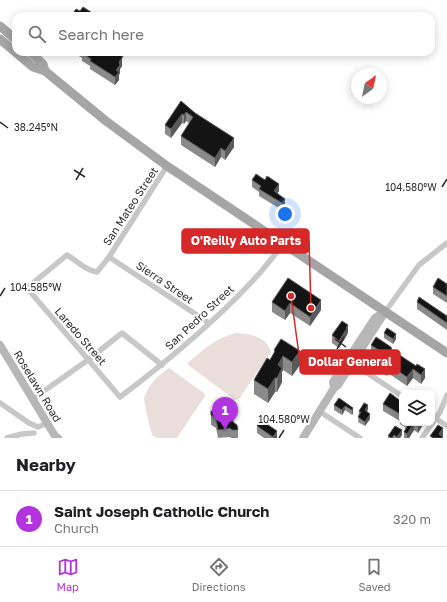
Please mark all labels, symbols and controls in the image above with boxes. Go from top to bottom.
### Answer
search box [12,12,435,56]
icon: search [26,23,48,45]
text: Search here [58,25,144,43]
north arrow [351,68,387,104]
text: 38.245°N [14,121,58,133]
street label: San Mateo Street [100,164,160,248]
text: 104.580°W [385,181,437,193]
your location [275,204,295,224]
callout: O'Reilly Auto Parts [182,229,309,253]
text: O'Reilly Auto Parts [191,233,301,248]
street label: Sierra Street [134,258,196,306]
text: 104.585°W [10,281,62,293]
street label: San Pedro Street [162,282,236,352]
street label: Laredo Street [53,305,109,367]
street label: Roselawn Road [12,348,64,424]
callout: Dollar General [300,350,400,374]
text: Dollar General [308,354,392,369]
map controls [399,390,435,426]
button: layers [399,390,435,426]
pin: 1 [212,397,238,430]
text: 104.580°W [258,413,310,425]
text: Nearby [16,454,76,475]
text: Saint Joseph Catholic Church [54,502,269,520]
text: 1 [26,511,32,527]
text: 320 m [393,511,431,527]
text: Church [54,520,99,536]
tab: Map [56,556,79,593]
tab: Directions [192,556,246,593]
tab: Saved [358,556,391,593]

